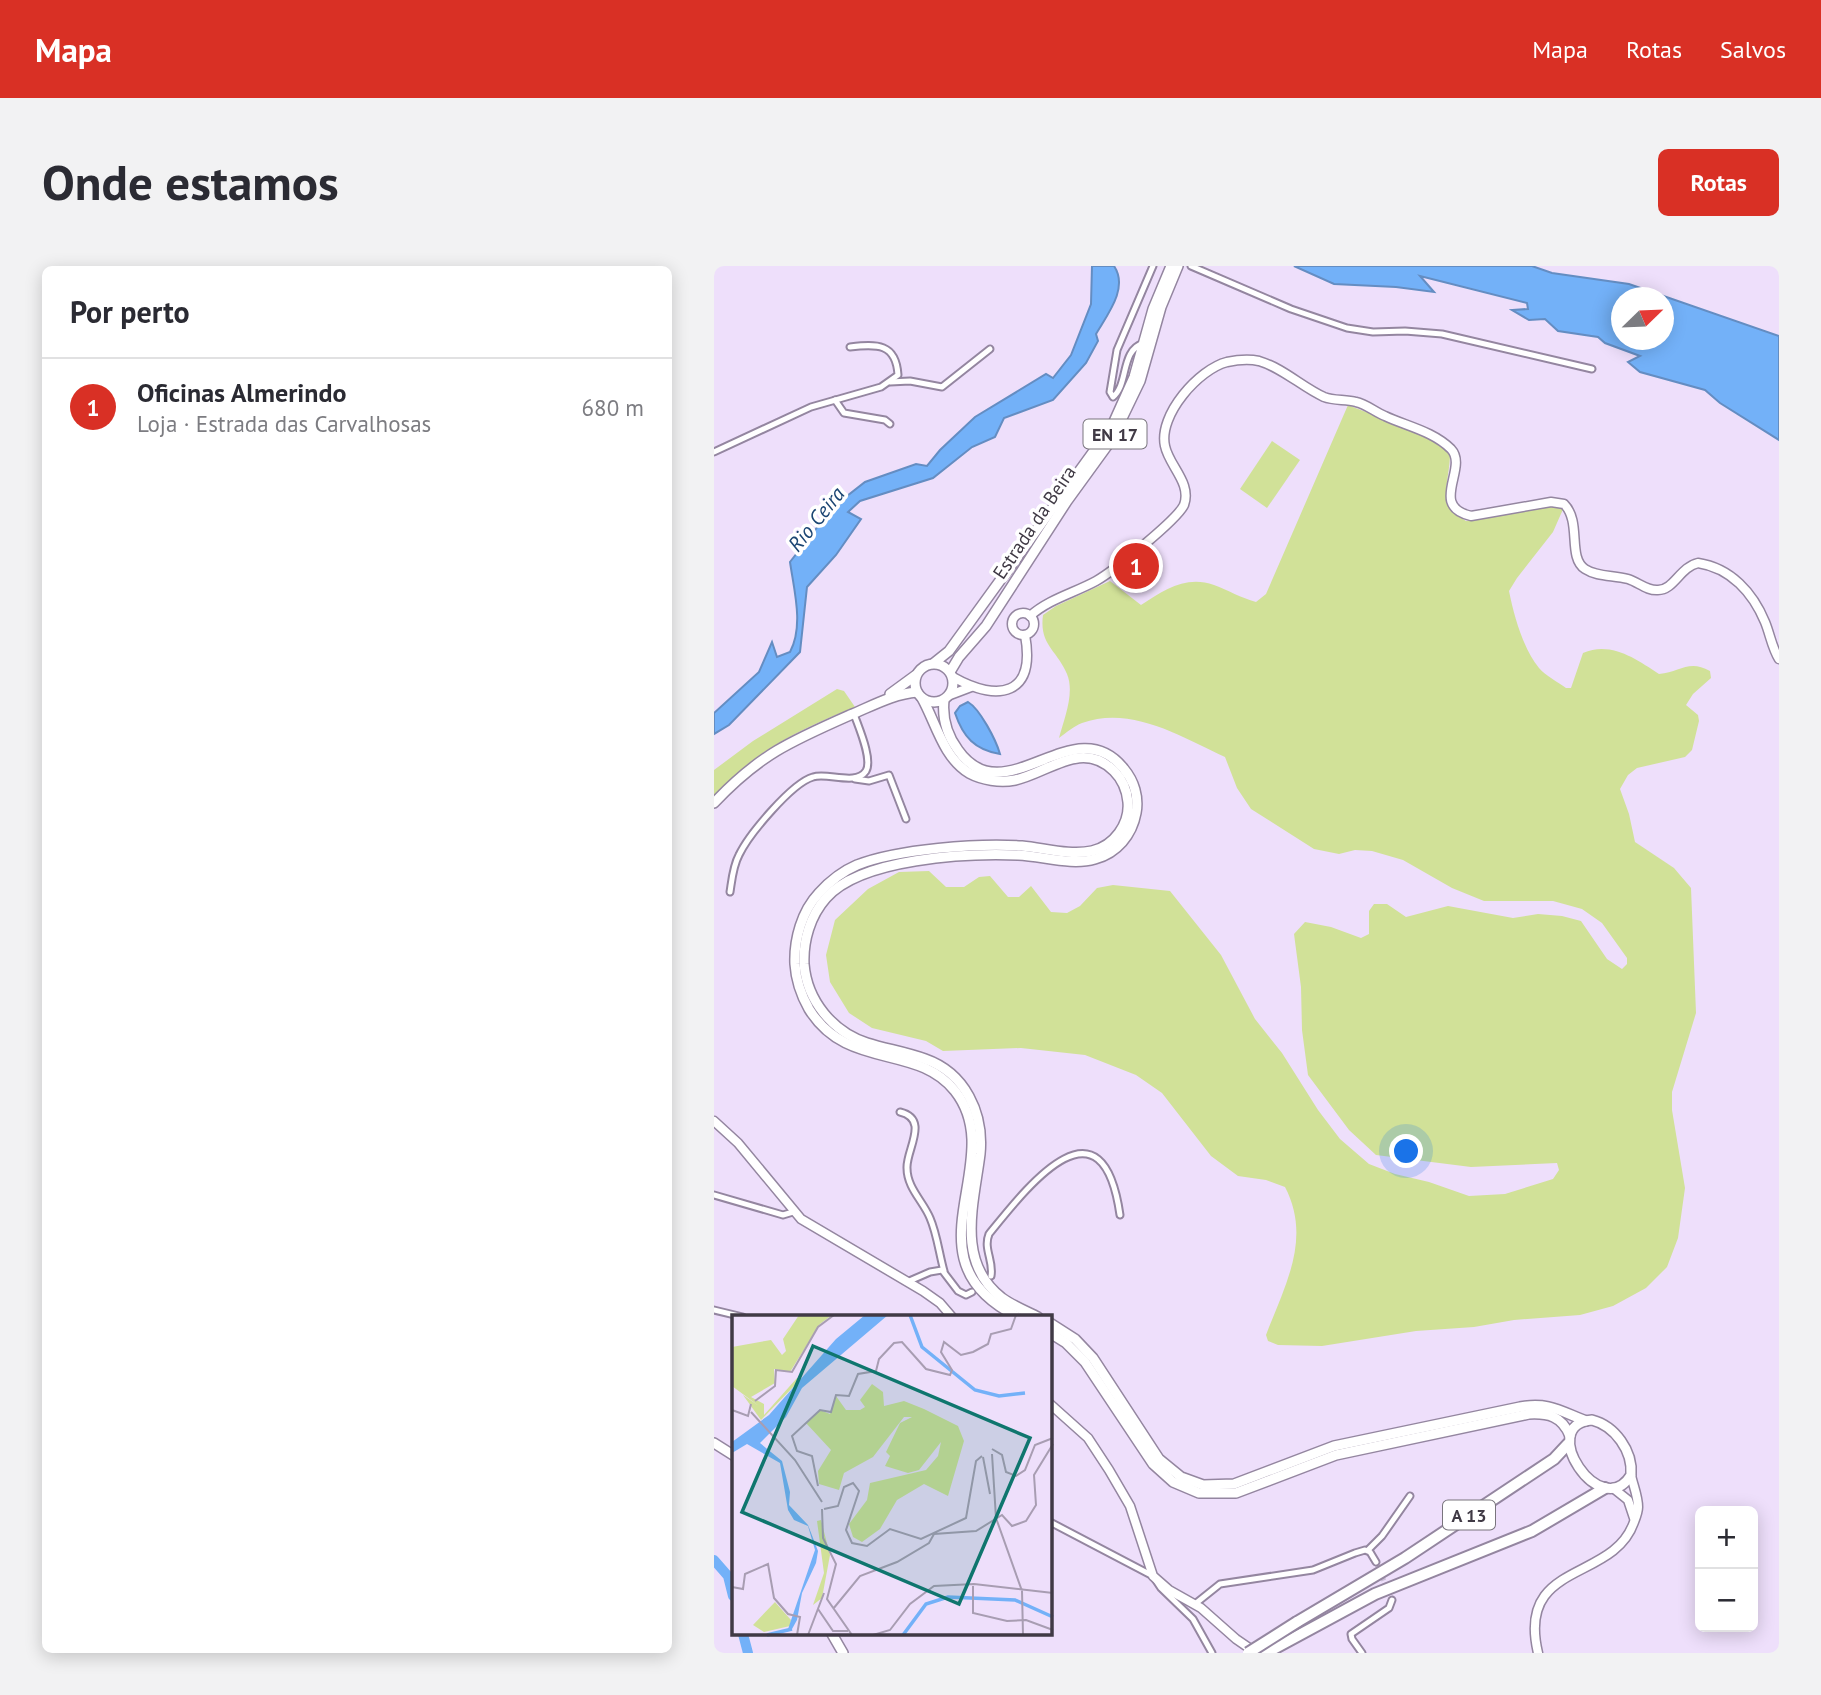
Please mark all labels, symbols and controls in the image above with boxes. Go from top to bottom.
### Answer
text: Mapa [35,28,112,71]
text: Mapa [1532,34,1588,65]
text: Rotas [1626,34,1682,65]
text: Salvos [1720,34,1786,65]
button: Rotas [1658,149,1779,216]
text: Onde estamos [42,150,339,214]
north arrow [1611,287,1674,350]
text: Por perto [70,292,190,331]
text: Oficinas Almerindo [137,376,346,409]
text: 1 [86,393,100,422]
text: 680 m [582,393,644,422]
text: Loja · Estrada das Carvalhosas [137,409,431,438]
road number: EN 17 [1084,420,1146,448]
street label: Estrada da Beira [987,461,1081,583]
water label: Rio Ceira [782,480,851,557]
pin: 1 [1113,540,1159,592]
your location [1389,1134,1423,1168]
inset map [732,1315,1052,1636]
road number: A 13 [1443,1500,1495,1530]
map controls [1695,1506,1758,1632]
button: + [1695,1506,1758,1569]
button: − [1695,1569,1758,1632]

